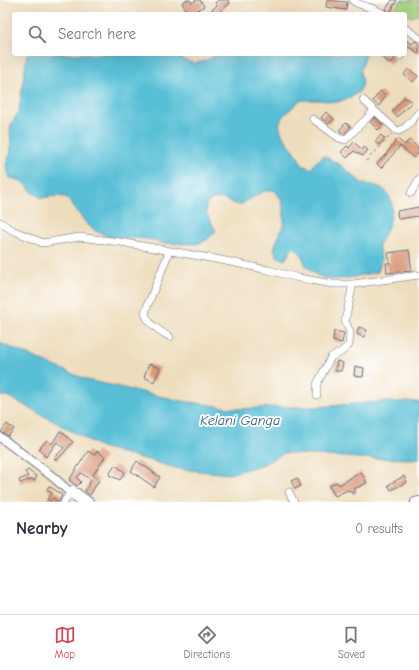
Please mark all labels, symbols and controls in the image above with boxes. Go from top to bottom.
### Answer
search box [12,12,407,56]
icon: search [26,23,48,45]
text: Search here [58,25,136,43]
water label: Kelani Ganga [200,412,280,429]
text: Nearby [16,519,67,538]
text: 0 results [355,521,403,536]
tab: Map [54,624,76,661]
tab: Directions [184,624,230,661]
tab: Saved [338,624,365,661]

